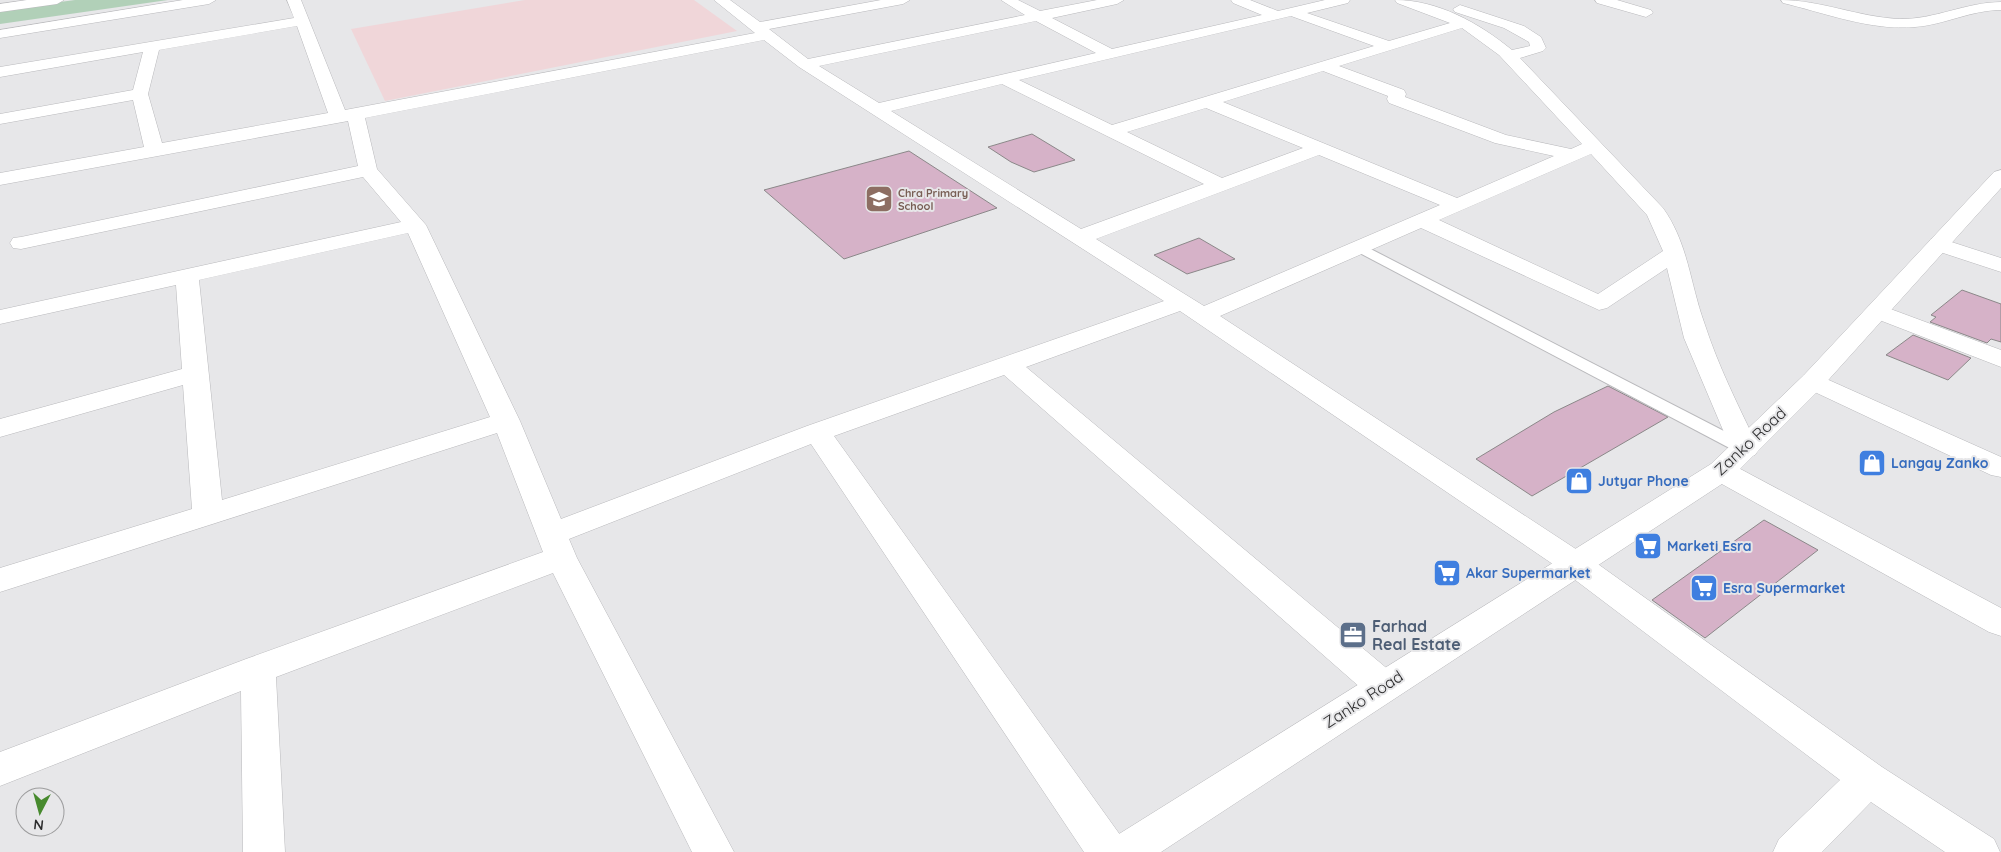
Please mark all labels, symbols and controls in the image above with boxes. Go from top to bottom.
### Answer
school or university icon: Chra Primary School [864,184,894,214]
place label: Chra Primary School [898,186,968,213]
street label: Zanko Road [1710,403,1790,479]
shop icon: Langay Zanko [1857,448,1887,478]
place label: Langay Zanko [1891,454,1989,472]
shop icon: Jutyar Phone [1564,466,1594,496]
place label: Jutyar Phone [1598,472,1689,490]
supermarket icon: Marketi Esra [1633,531,1663,561]
place label: Marketi Esra [1667,537,1752,555]
supermarket icon: Akar Supermarket [1432,558,1462,588]
place label: Akar Supermarket [1466,564,1591,582]
supermarket icon: Esra Supermarket [1689,573,1719,603]
place label: Esra Supermarket [1723,579,1846,597]
place label: Farhad Real Estate [1372,616,1461,654]
office icon: Farhad Real Estate [1338,620,1368,650]
street label: Zanko Road [1319,666,1407,732]
north arrow [15,787,65,837]
text: N [33,815,45,834]

